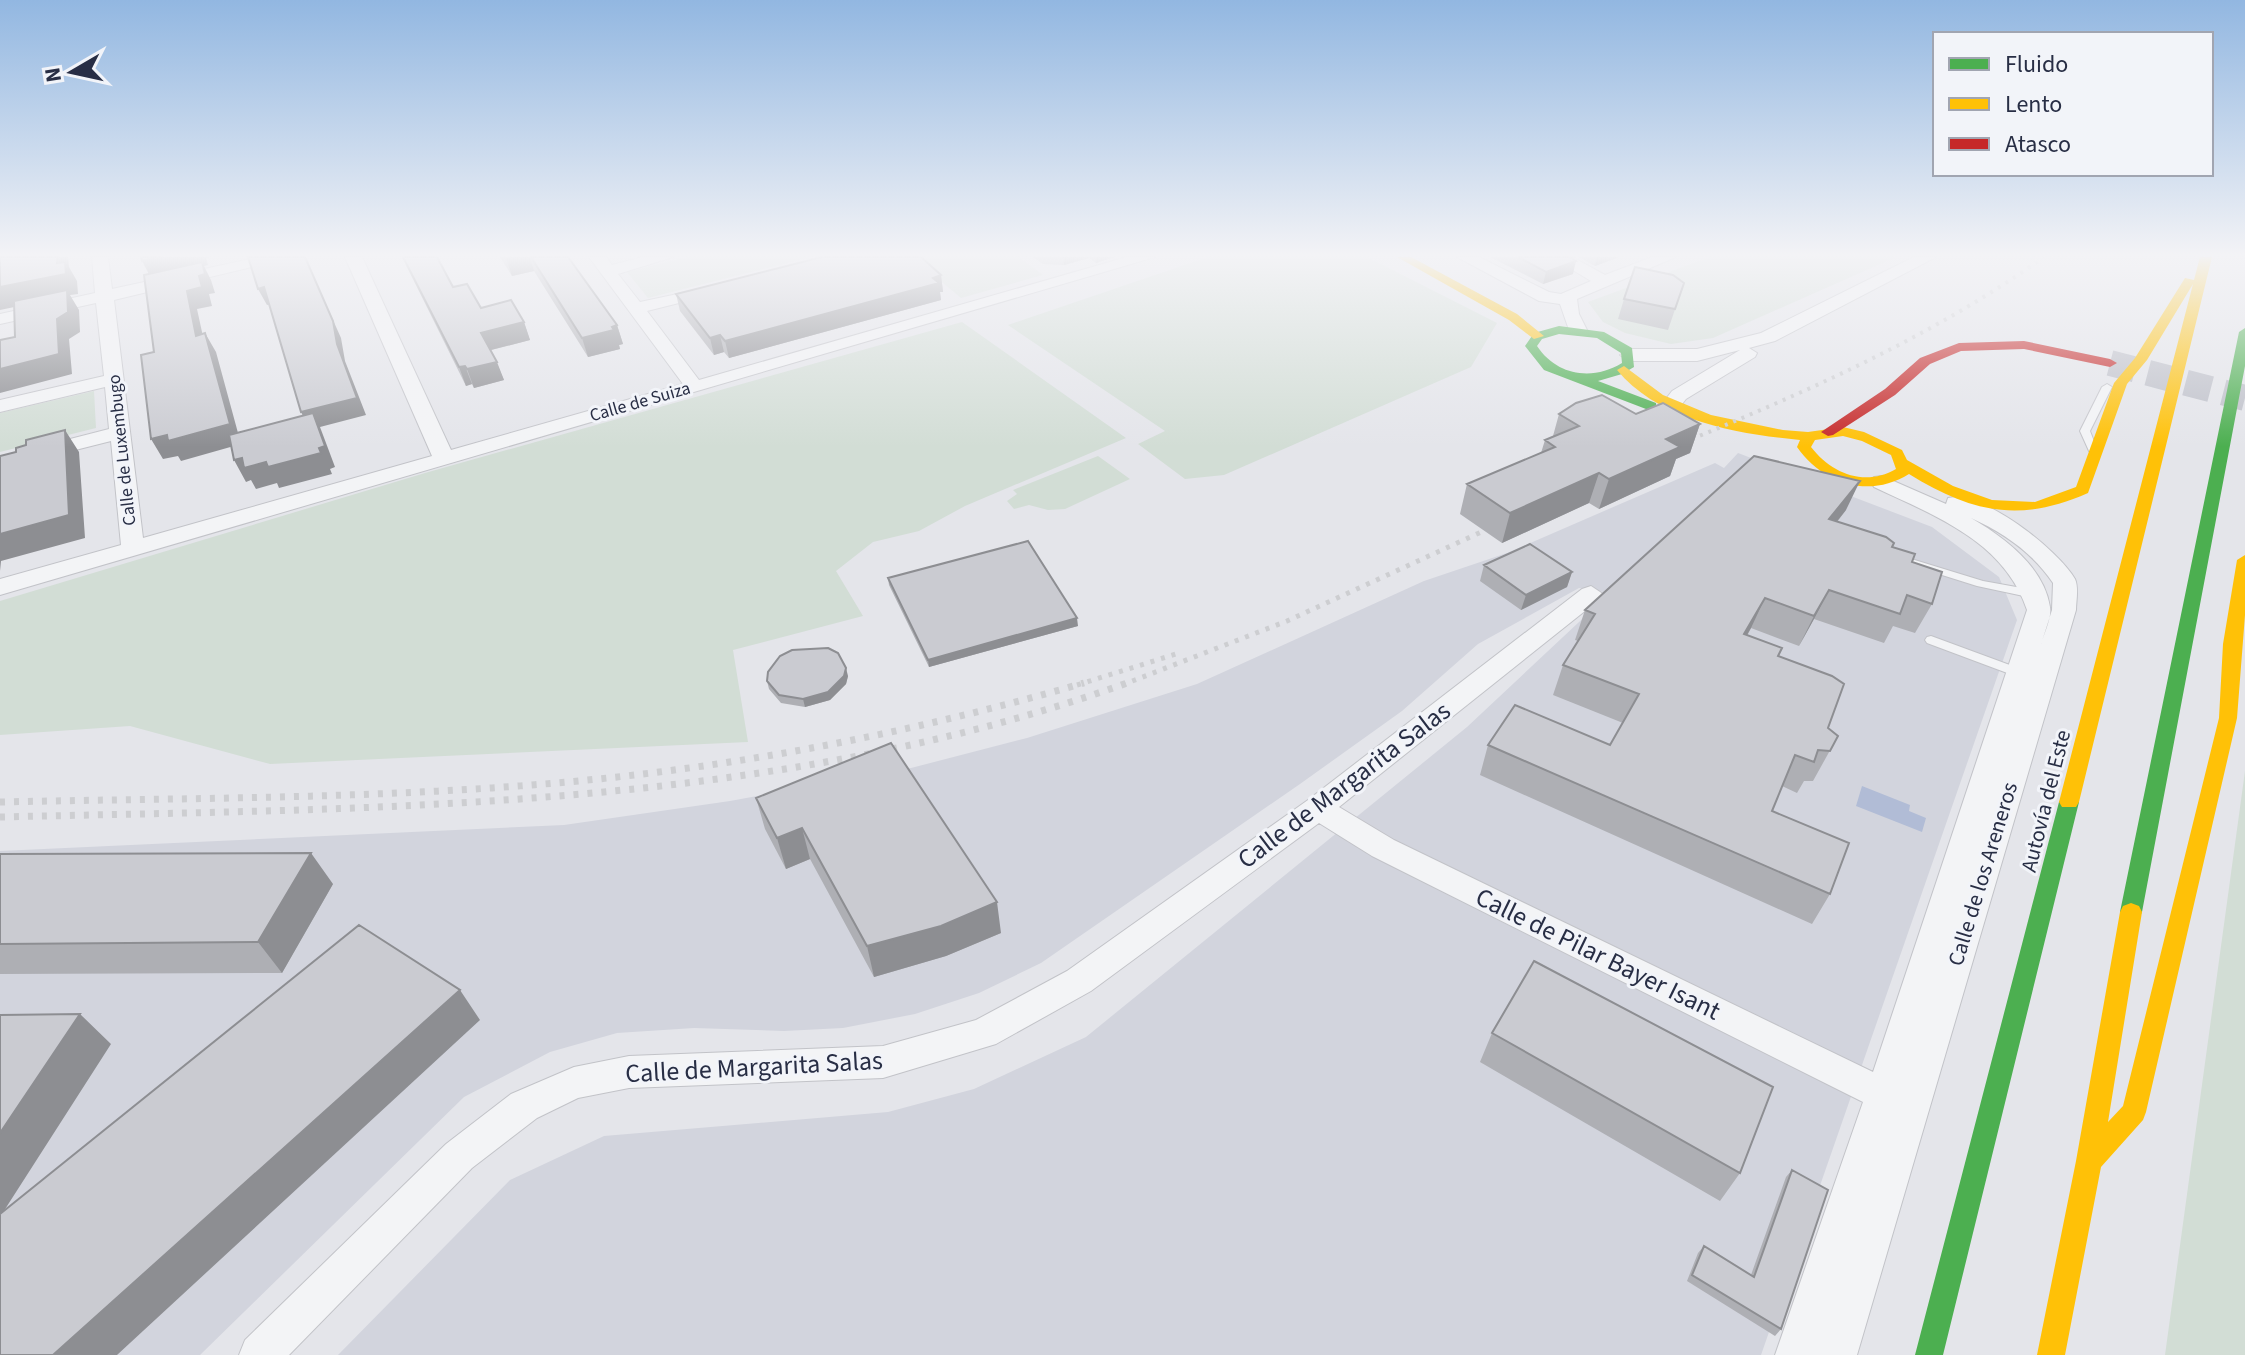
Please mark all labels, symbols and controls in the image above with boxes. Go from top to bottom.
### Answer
north arrow [32,32,112,112]
legend [1933,32,2213,176]
text: Fluido [2005,47,2068,82]
text: N [36,65,70,85]
text: Lento [2005,87,2062,122]
text: Atasco [2005,127,2071,162]
street label: Calle de Luxembugo [102,373,142,527]
street label: Calle de Suiza [587,376,693,428]
street label: Calle de Margarita Salas [1230,693,1458,877]
street label: Autovía del Este [2013,726,2079,875]
street label: Calle de los Areneros [1940,778,2026,970]
street label: Calle de Pilar Bayer Isant [1469,879,1727,1030]
street label: Calle de Margarita Salas [624,1042,884,1092]

